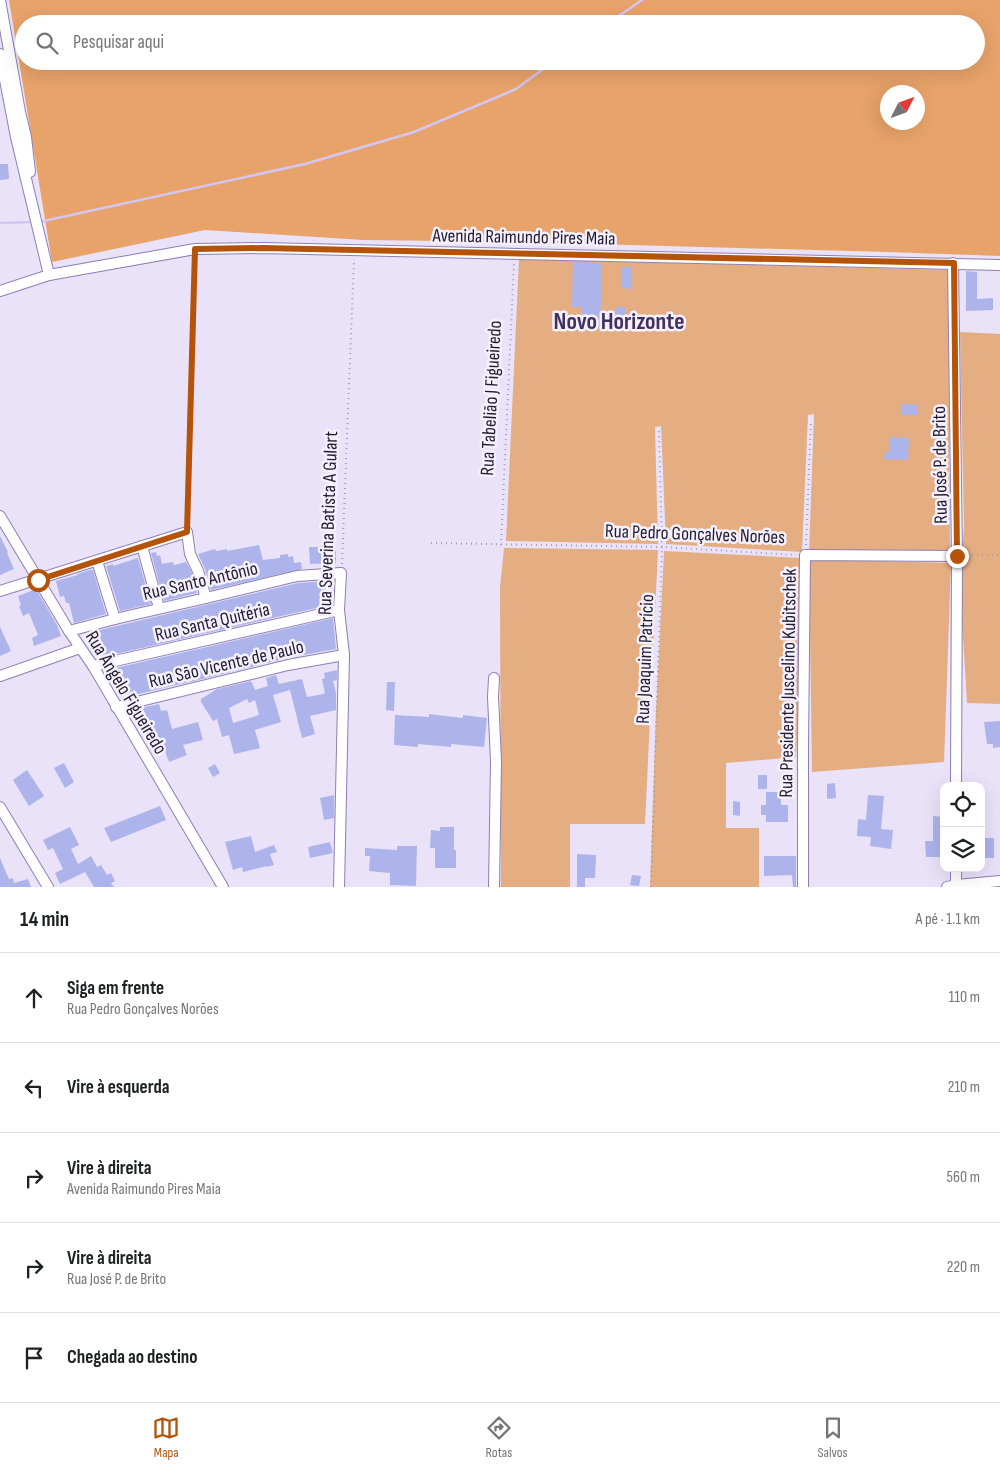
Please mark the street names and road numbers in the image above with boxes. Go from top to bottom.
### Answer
street label: Avenida Raimundo Pires Maia [431,224,616,251]
street label: Rua Tabelião J Figueiredo [476,320,507,476]
street label: Rua José P. de Brito [928,406,953,524]
street label: Rua Severina Batista A Gulart [314,431,343,615]
street label: Rua Pedro Gonçalves Norões [605,520,786,549]
street label: Rua Santo Antônio [141,557,260,606]
street label: Rua Presidente Juscelino Kubitschek [775,567,802,798]
street label: Rua Joaquim Patrício [632,594,659,724]
street label: Rua Santa Quitéria [153,598,272,647]
street label: Rua Ângelo Figueiredo [80,627,172,759]
street label: Rua São Vicente de Paulo [147,635,306,693]

